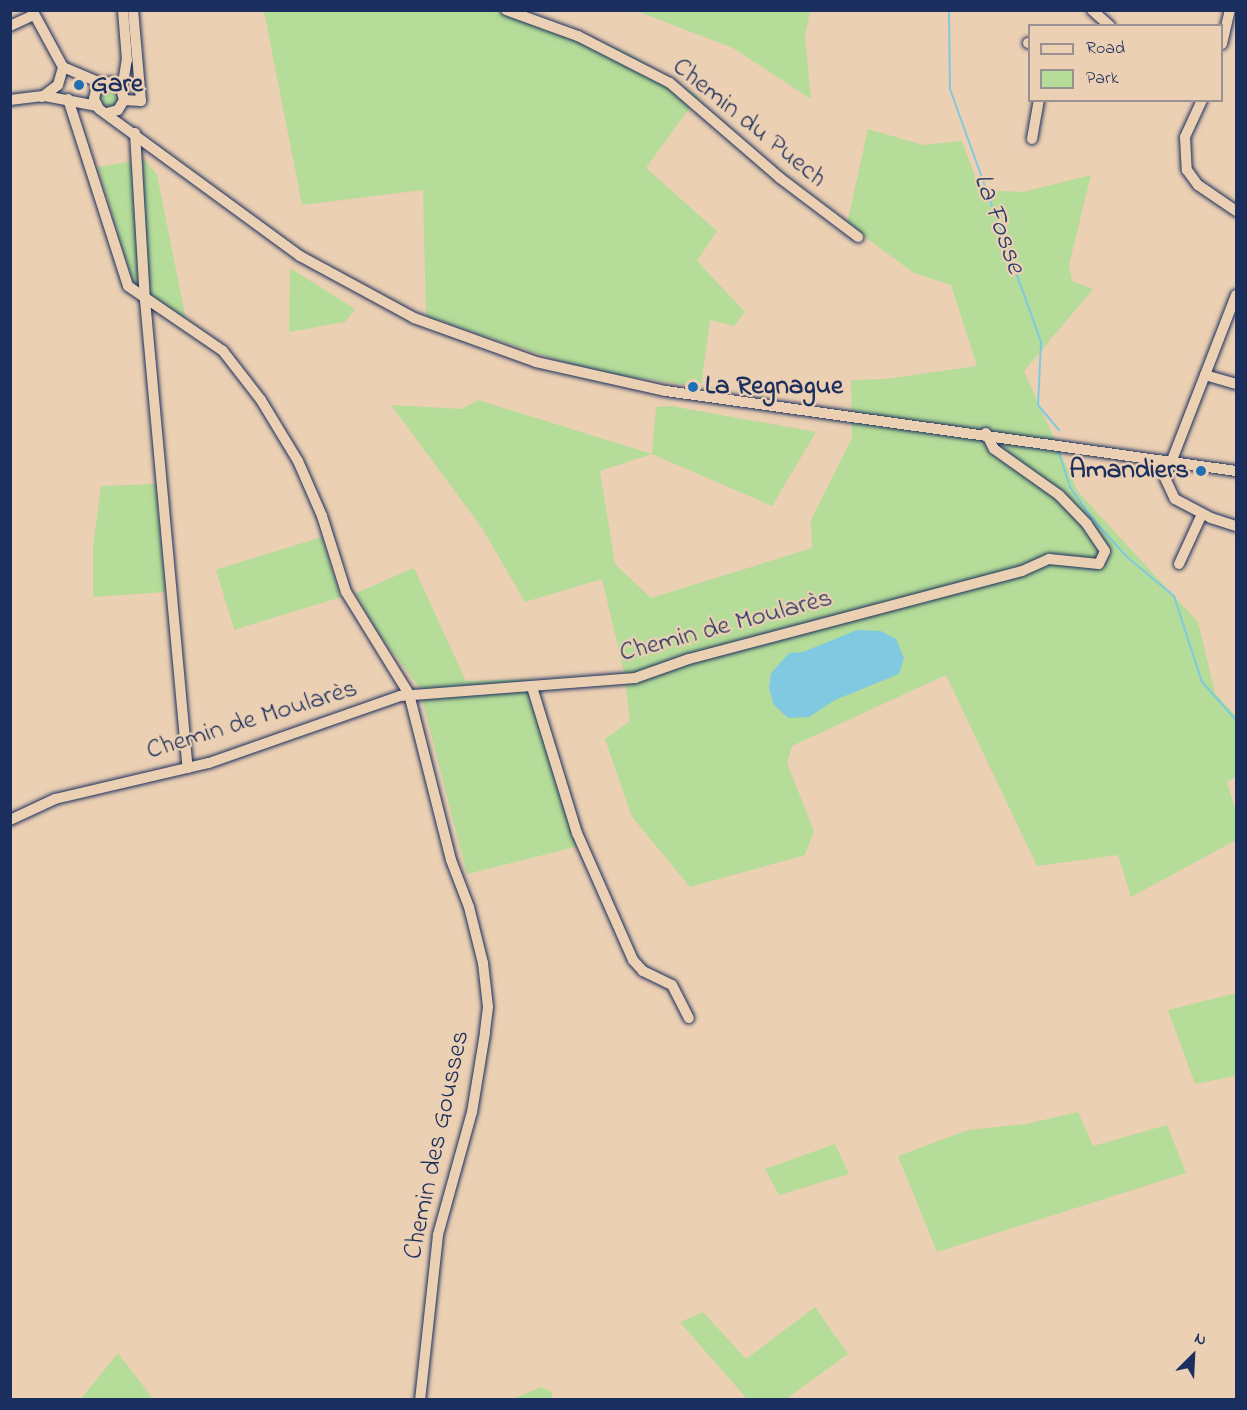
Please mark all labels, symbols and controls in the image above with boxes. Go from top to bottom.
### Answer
legend [1028,24,1223,102]
text: Road [1086,36,1125,62]
street label: Chemin du Puech [665,51,833,195]
text: Park [1086,66,1119,92]
place label: Gare [91,69,143,101]
marker: Gare [72,78,86,92]
water label: La Fosse [964,170,1032,278]
place label: La Regnague [705,371,843,403]
marker: La Regnague [686,380,700,394]
place label: Amandiers [1069,455,1189,487]
marker: Amandiers [1194,464,1208,478]
street label: Chemin de Moularès [616,582,836,670]
street label: Chemin de Moularès [143,673,361,767]
street label: Chemin des Gousses [397,1028,477,1262]
north arrow [1163,1326,1223,1386]
text: N [1191,1326,1210,1353]

